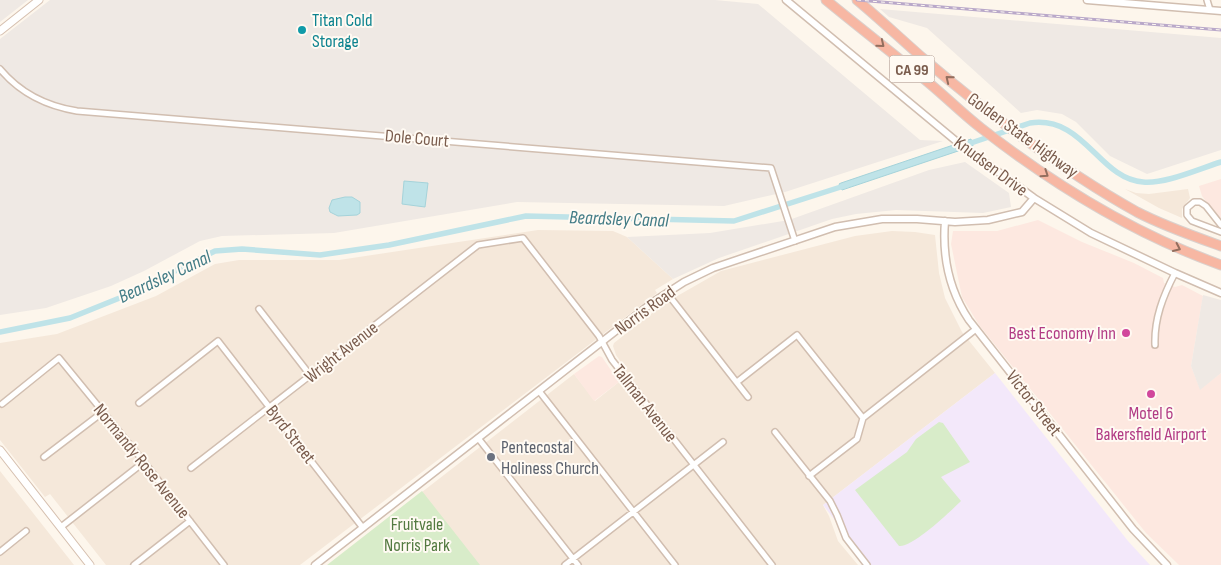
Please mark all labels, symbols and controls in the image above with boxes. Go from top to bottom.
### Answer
place label: Titan Cold Storage [312,10,372,52]
marker: Titan Cold Storage [296,24,308,36]
one-way arrow [875,39,884,48]
road number: CA 99 [890,56,934,82]
one-way arrow [946,75,955,84]
street label: Golden State Highway [963,88,1082,183]
street label: Dole Court [384,125,450,152]
street label: Knudsen Drive [950,132,1032,201]
one-way arrow [1039,168,1048,177]
water label: Beardsley Canal [569,206,670,233]
one-way arrow [1172,241,1181,252]
water label: Beardsley Canal [115,246,215,309]
street label: Norris Road [611,281,680,339]
street label: Wright Avenue [300,317,382,388]
place label: Best Economy Inn [1009,323,1116,344]
marker: Best Economy Inn [1120,327,1132,339]
street label: Tallman Avenue [608,360,681,446]
street label: Victor Street [1002,366,1066,441]
marker: Motel 6 Bakersfield Airport [1145,388,1157,400]
street label: Normandy Rose Avenue [89,400,194,523]
street label: Byrd Street [261,401,320,468]
place label: Motel 6 Bakersfield Airport [1095,403,1207,445]
place label: Pentecostal Holiness Church [501,437,599,479]
marker: Pentecostal Holiness Church [485,451,497,463]
park label: Fruitvale Norris Park [384,514,450,556]

